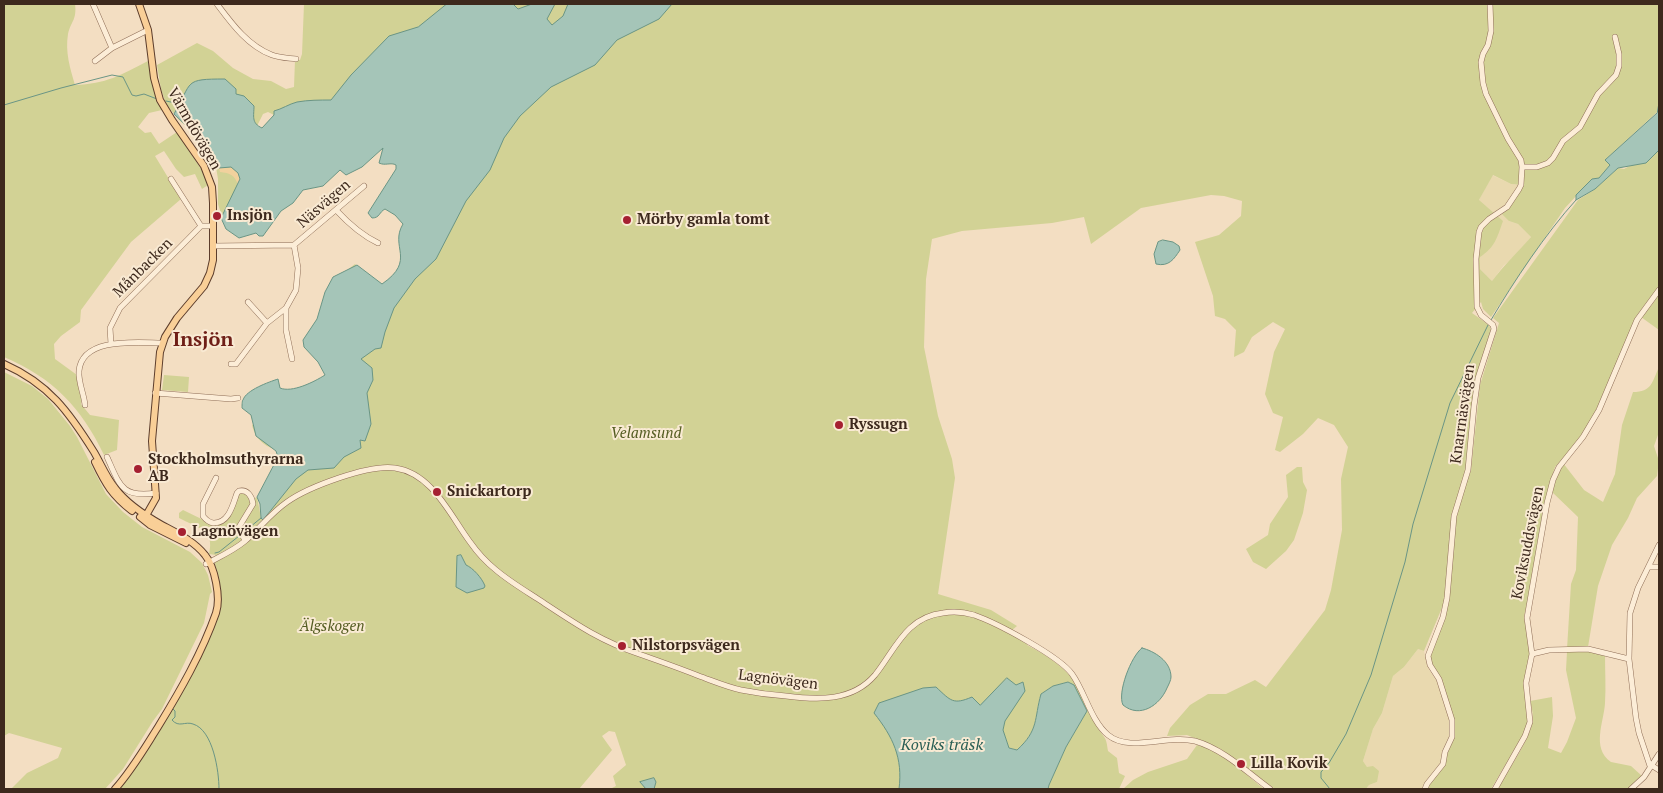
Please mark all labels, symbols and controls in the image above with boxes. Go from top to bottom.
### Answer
street label: Värmdövägen [163,85,225,173]
street label: Näsvägen [294,176,354,232]
place label: Insjön [227,207,272,225]
marker: Insjön [211,210,223,222]
place label: Mörby gamla tomt [637,211,770,229]
marker: Mörby gamla tomt [621,214,633,226]
street label: Månbacken [110,235,176,301]
district label: Insjön [173,328,233,352]
street label: Knarrnäsvägen [1447,363,1479,465]
place label: Ryssugn [849,416,908,434]
marker: Ryssugn [833,419,845,431]
park label: Velamsund [610,425,682,443]
place label: Stockholmsuthyrarna AB [148,451,304,486]
marker: Stockholmsuthyrarna AB [132,463,144,475]
place label: Snickartorp [447,483,531,501]
street label: Koviksuddsvägen [1508,485,1548,601]
marker: Snickartorp [431,486,443,498]
place label: Lagnövägen [192,523,279,541]
marker: Lagnövägen [176,526,188,538]
park label: Älgskogen [300,618,364,636]
place label: Nilstorpsvägen [632,637,740,655]
marker: Nilstorpsvägen [616,640,628,652]
street label: Lagnövägen [737,666,819,694]
water label: Koviks träsk [901,735,983,755]
place label: Lilla Kovik [1251,755,1328,773]
marker: Lilla Kovik [1235,758,1247,770]

